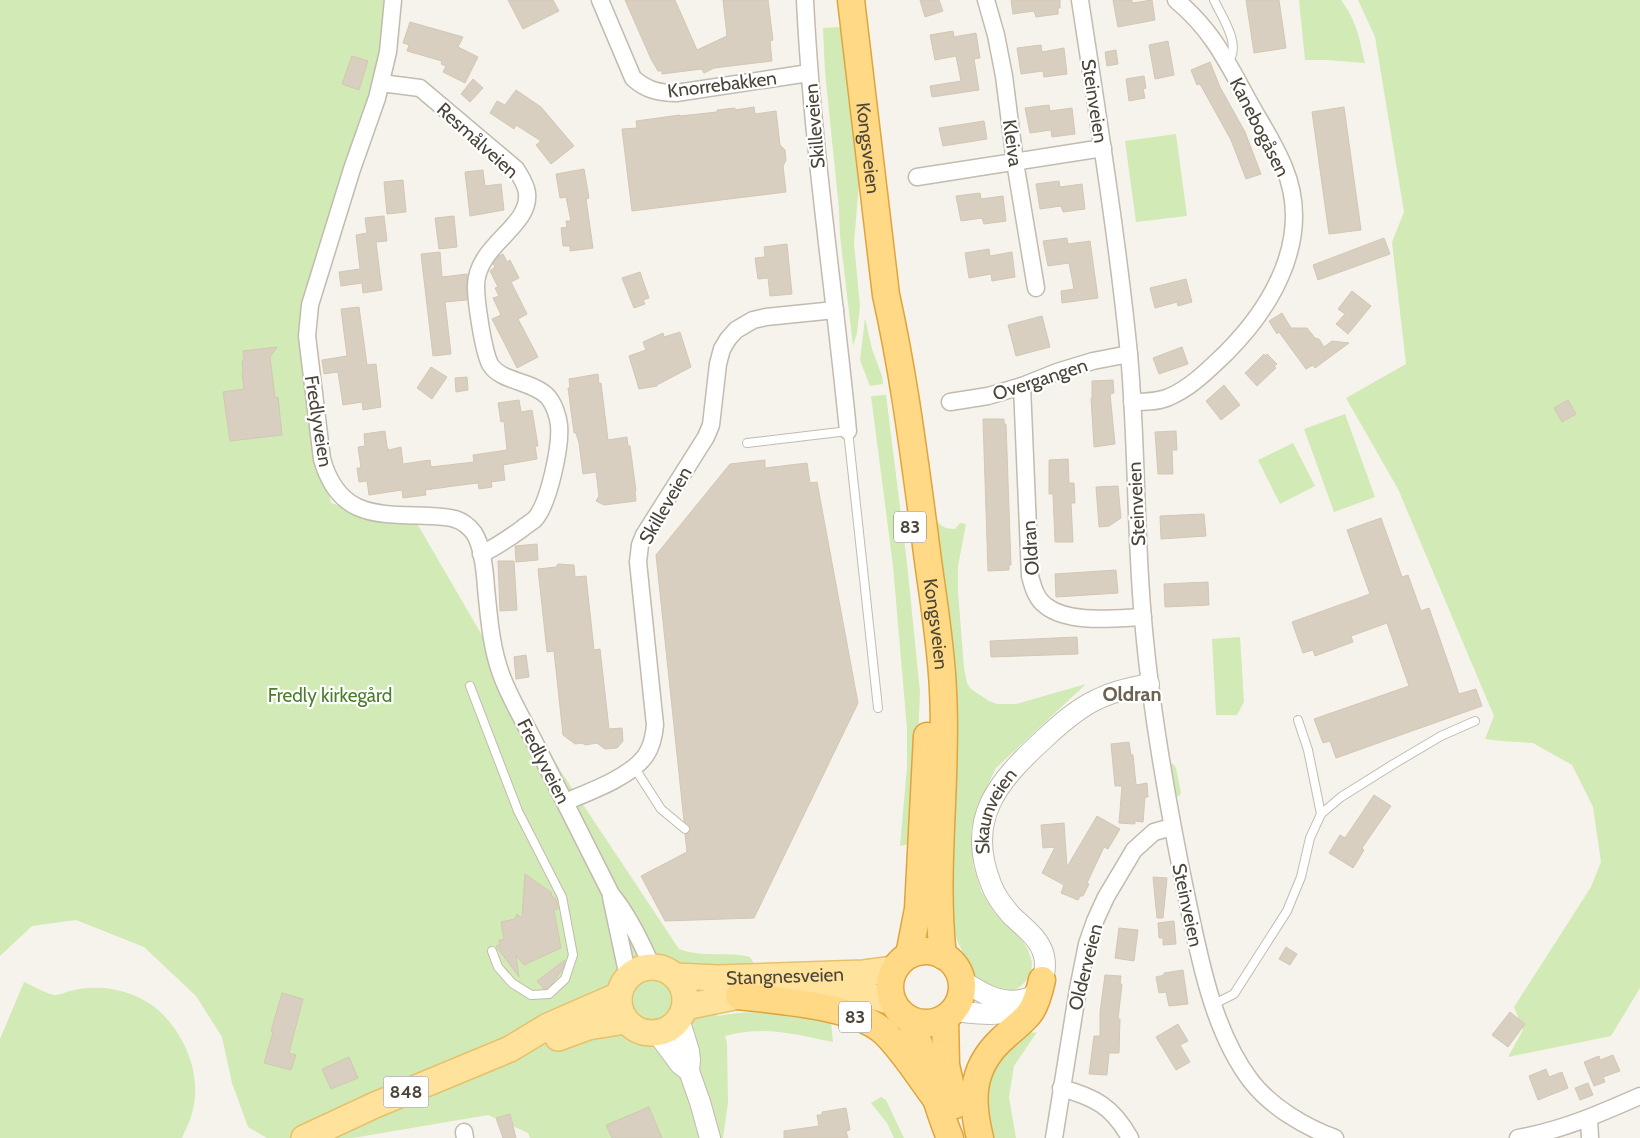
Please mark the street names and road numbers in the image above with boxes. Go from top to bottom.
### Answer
street label: Steinveien [1077,58,1112,145]
street label: Knorrebakken [666,66,778,103]
street label: Kanebogåsen [1225,74,1294,181]
street label: Skilleveien [799,82,830,169]
street label: Resmålveien [432,98,523,183]
street label: Kongsveien [851,101,885,195]
street label: Kleiva [998,118,1027,168]
street label: Overgangen [990,353,1091,406]
street label: Fredlyveien [300,374,337,468]
street label: Steinveien [1123,461,1150,547]
street label: Skilleveien [634,463,697,548]
road number: 83 [894,512,926,542]
street label: Oldran [1017,520,1044,576]
street label: Kongsveien [919,577,953,671]
street label: Fredlyveien [512,715,575,808]
street label: Skaunveien [971,763,1022,855]
street label: Steinveien [1167,861,1208,949]
street label: Olderveien [1064,921,1107,1013]
street label: Stangnesveien [726,963,844,990]
road number: 83 [839,1002,871,1032]
road number: 848 [384,1076,428,1108]

